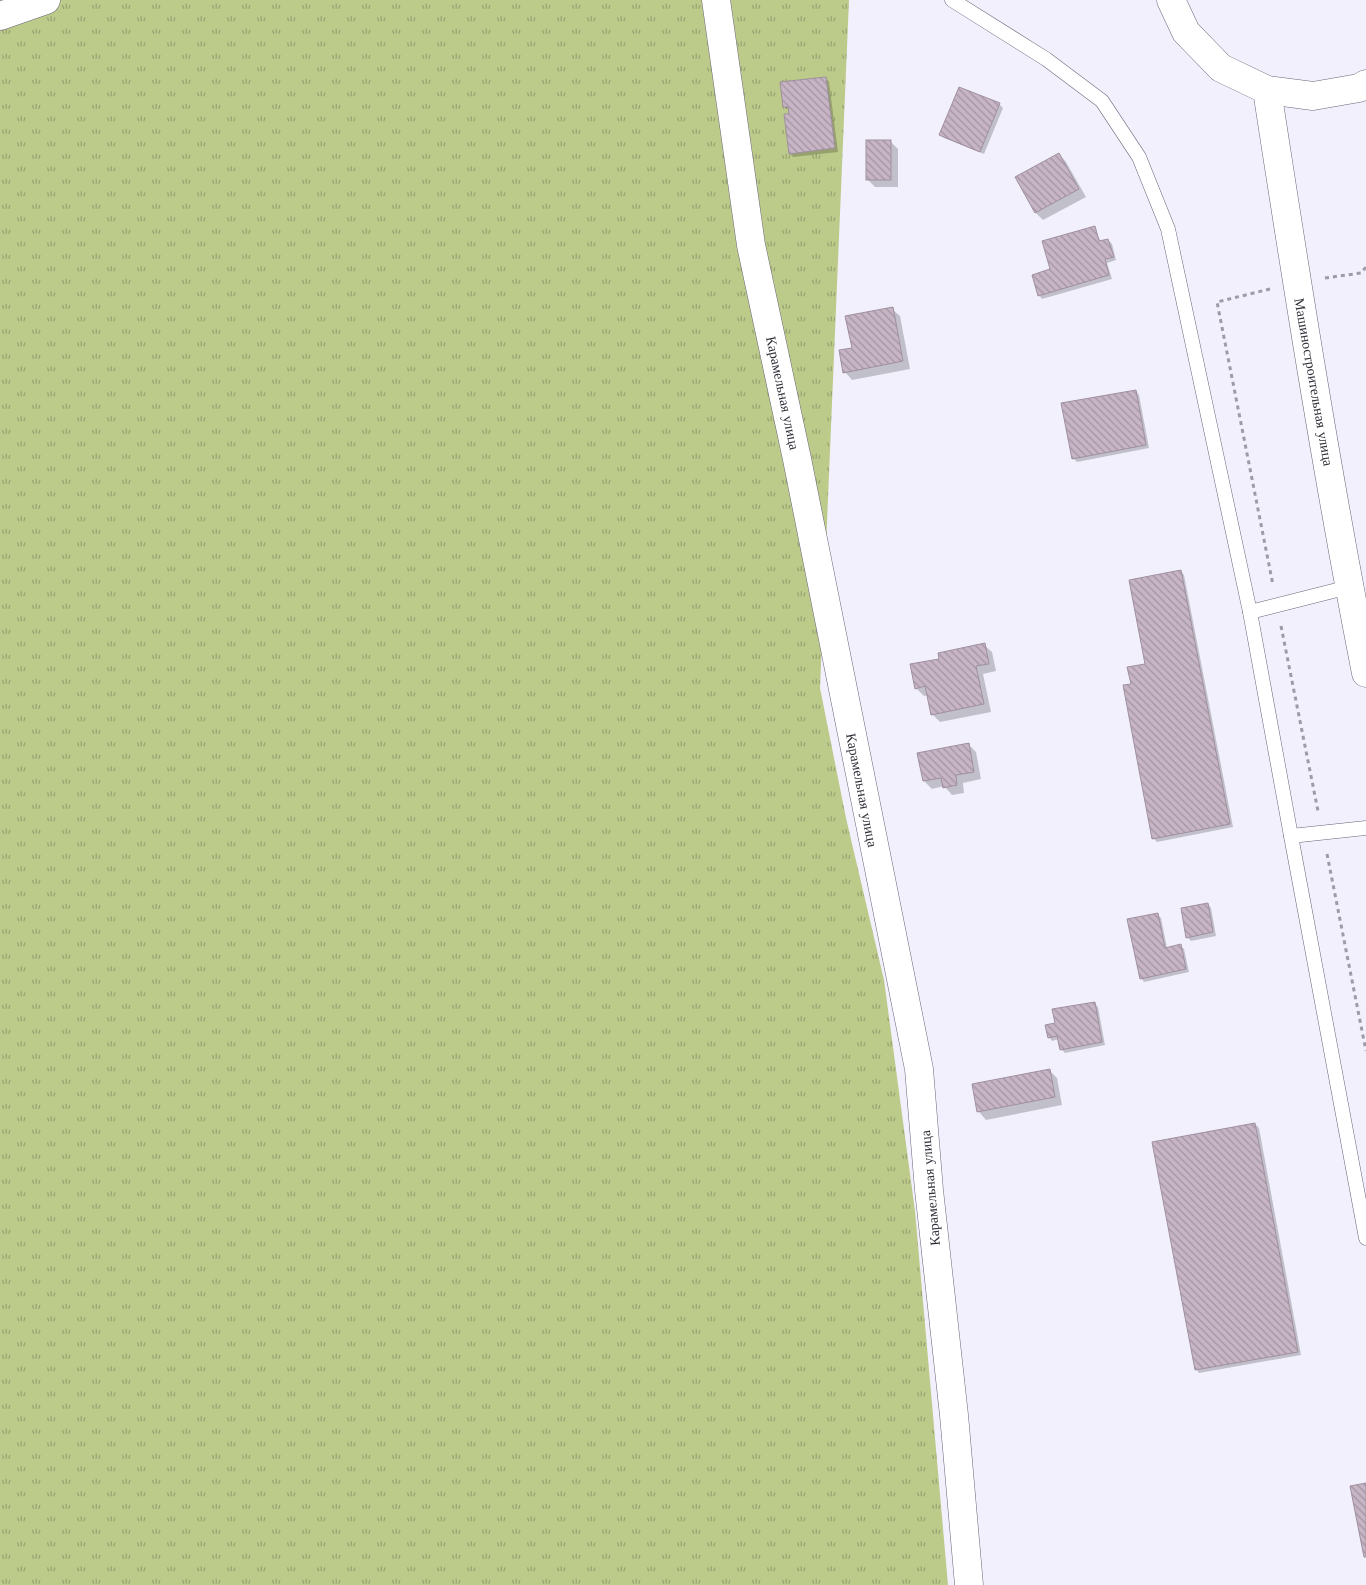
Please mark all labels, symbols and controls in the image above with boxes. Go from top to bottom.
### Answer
street label: Машиностроительная улица [1290,297,1338,468]
street label: Карамельная улица [762,335,804,452]
street label: Карамельная улица [842,731,882,849]
street label: Карамельная улица [916,1129,944,1246]

